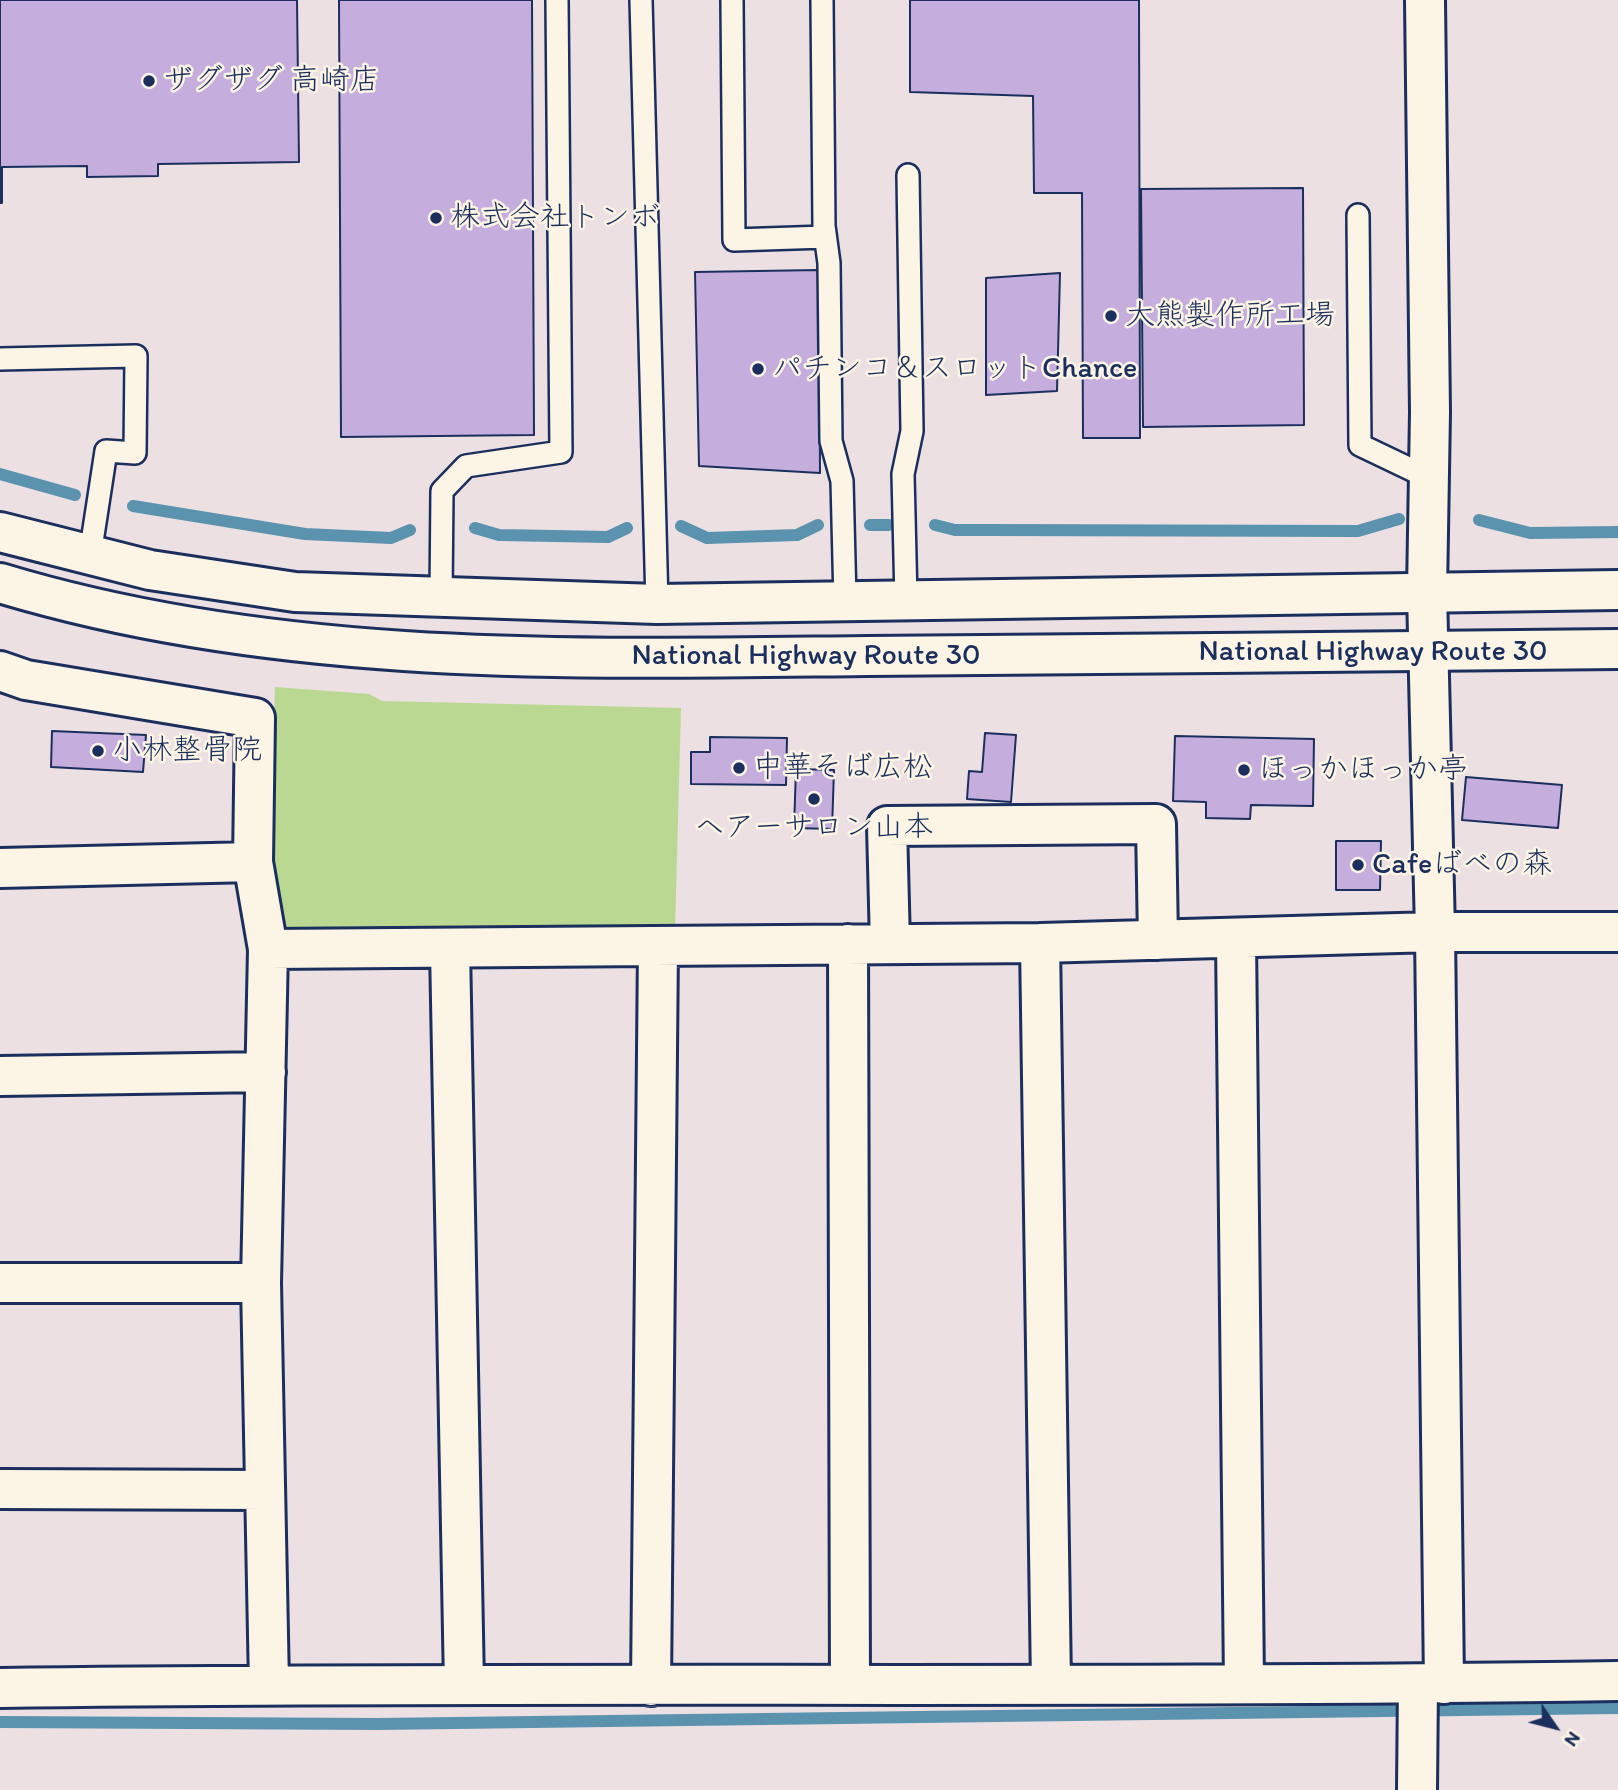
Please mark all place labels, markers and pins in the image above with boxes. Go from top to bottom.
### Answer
place label: ザグザグ 高崎店 [163,63,380,99]
marker: ザグザグ 高崎店 [141,73,157,89]
place label: 株式会社トンボ [450,200,660,236]
marker: 株式会社トンボ [428,210,444,226]
place label: 大熊製作所工場 [1125,298,1335,334]
marker: 大熊製作所工場 [1103,308,1119,324]
place label: パチンコ＆スロットChance [772,351,1137,387]
marker: パチンコ＆スロットChance [750,361,766,377]
place label: 小林整骨院 [112,733,262,769]
marker: 小林整骨院 [90,743,106,759]
place label: 中華そば広松 [753,750,933,786]
place label: ほっかほっか亭 [1258,752,1468,788]
marker: 中華そば広松 [731,760,747,776]
marker: ほっかほっか亭 [1236,762,1252,778]
marker: ヘアーサロン山本 [806,791,822,807]
place label: ヘアーサロン山本 [695,810,933,846]
place label: Cafeばべの森 [1372,847,1552,883]
marker: Cafeばべの森 [1350,857,1366,873]

